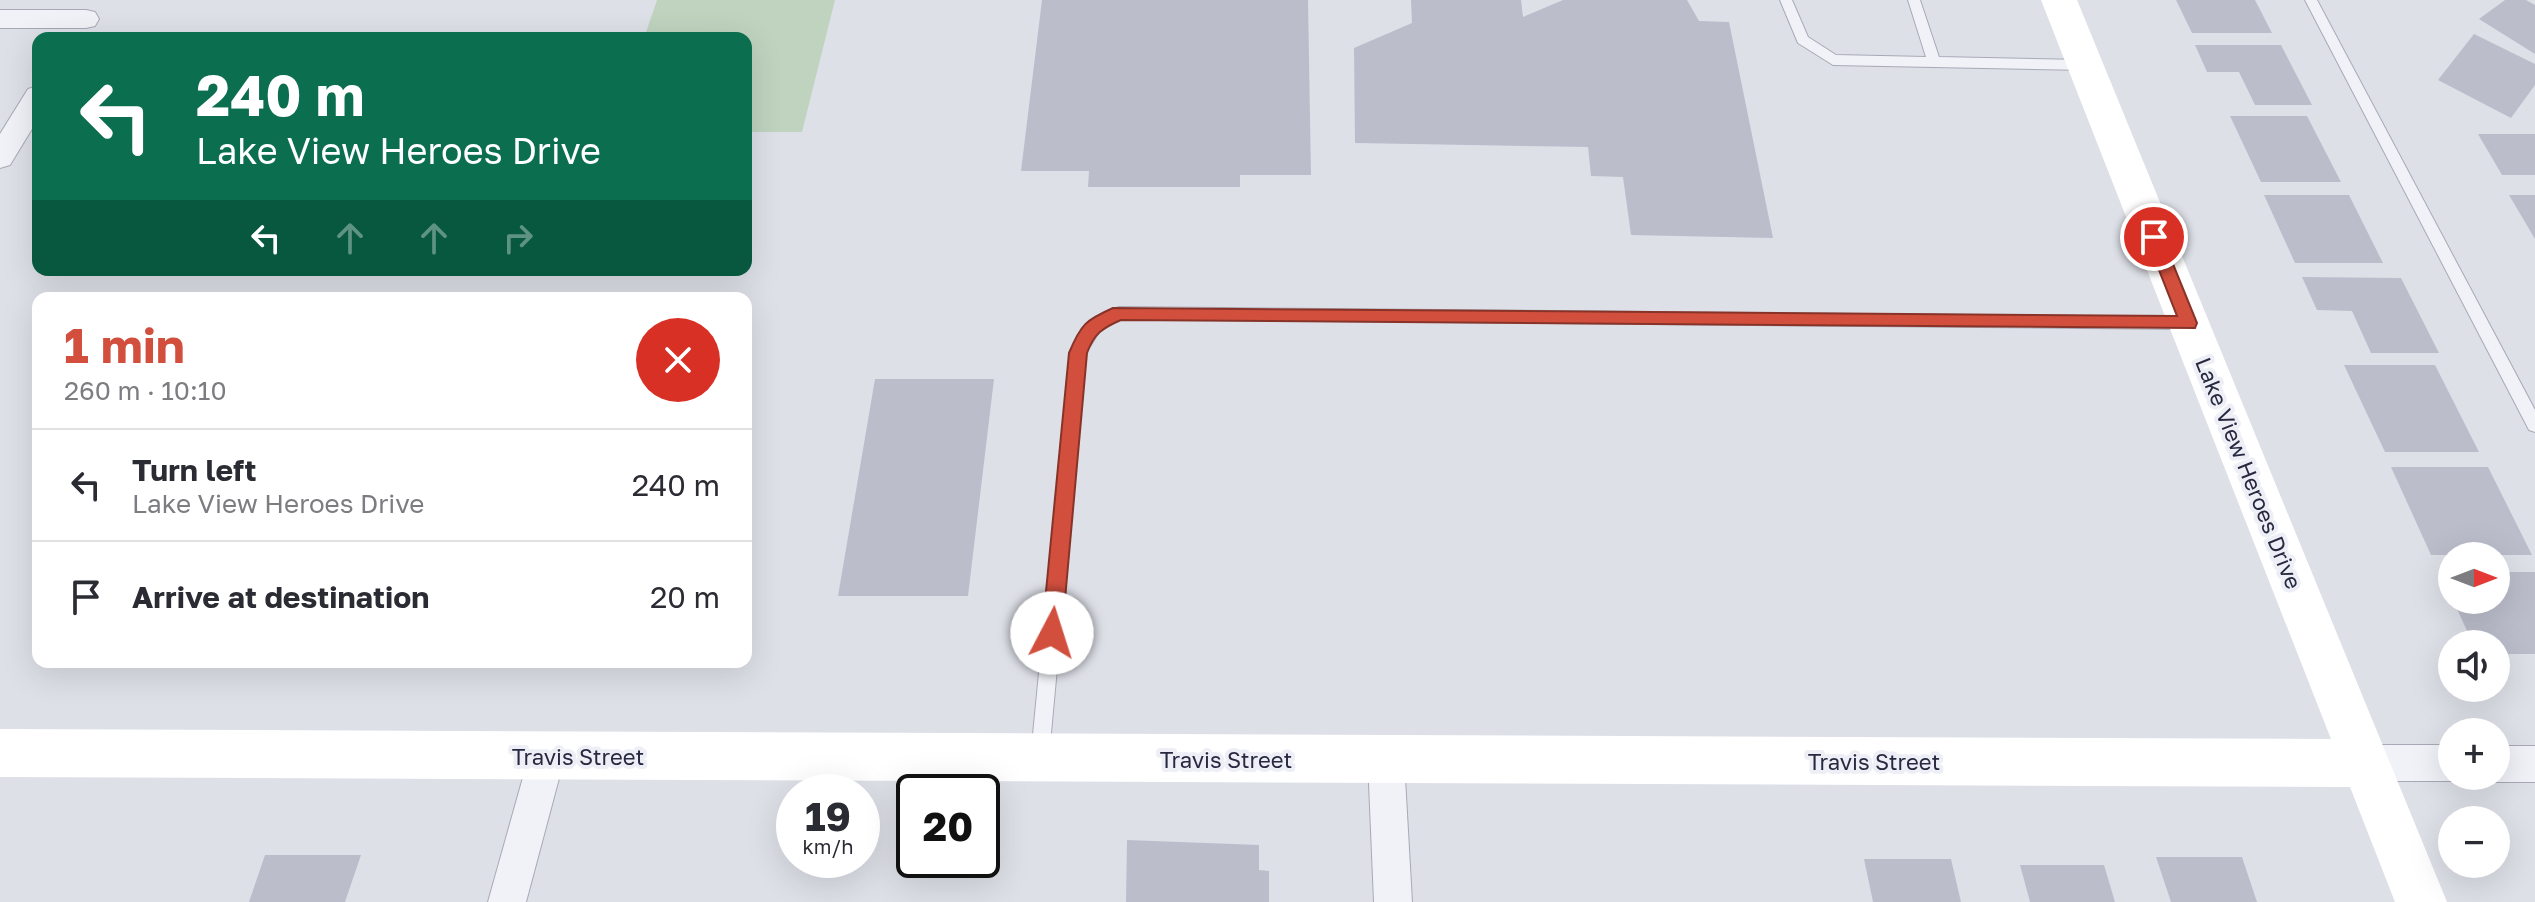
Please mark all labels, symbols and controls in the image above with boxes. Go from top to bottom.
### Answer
text: 240 m [196,61,365,128]
icon: left [64,64,168,168]
text: Lake View Heroes Drive [196,129,601,172]
pin [2120,203,2188,271]
icon: arrive [2132,215,2176,259]
icon: left [244,216,288,260]
icon: ahead [328,216,372,260]
icon: ahead [412,216,456,260]
icon: right [496,216,540,260]
text: 1 min [64,316,185,374]
button: close [636,318,720,402]
street label: Lake View Heroes Drive [2190,353,2308,593]
text: 260 m · 10:10 [64,375,227,406]
text: Turn left [132,452,257,488]
icon: left [64,463,108,507]
text: 240 m [632,467,720,503]
text: Lake View Heroes Drive [132,488,424,519]
north arrow [2438,542,2510,614]
map controls [2438,542,2510,878]
icon: arrive [64,575,108,619]
text: Arrive at destination [132,579,429,615]
text: 20 m [650,579,720,615]
position arrow [1010,591,1094,675]
button: sound [2438,630,2510,702]
button: + [2438,718,2510,790]
street label: Travis Street [512,743,644,770]
street label: Travis Street [1160,746,1292,773]
street label: Travis Street [1808,748,1940,775]
speed limit sign: 20 [896,774,1000,878]
text: 19 [805,792,851,840]
button: − [2438,806,2510,878]
text: km/h [803,834,853,858]

